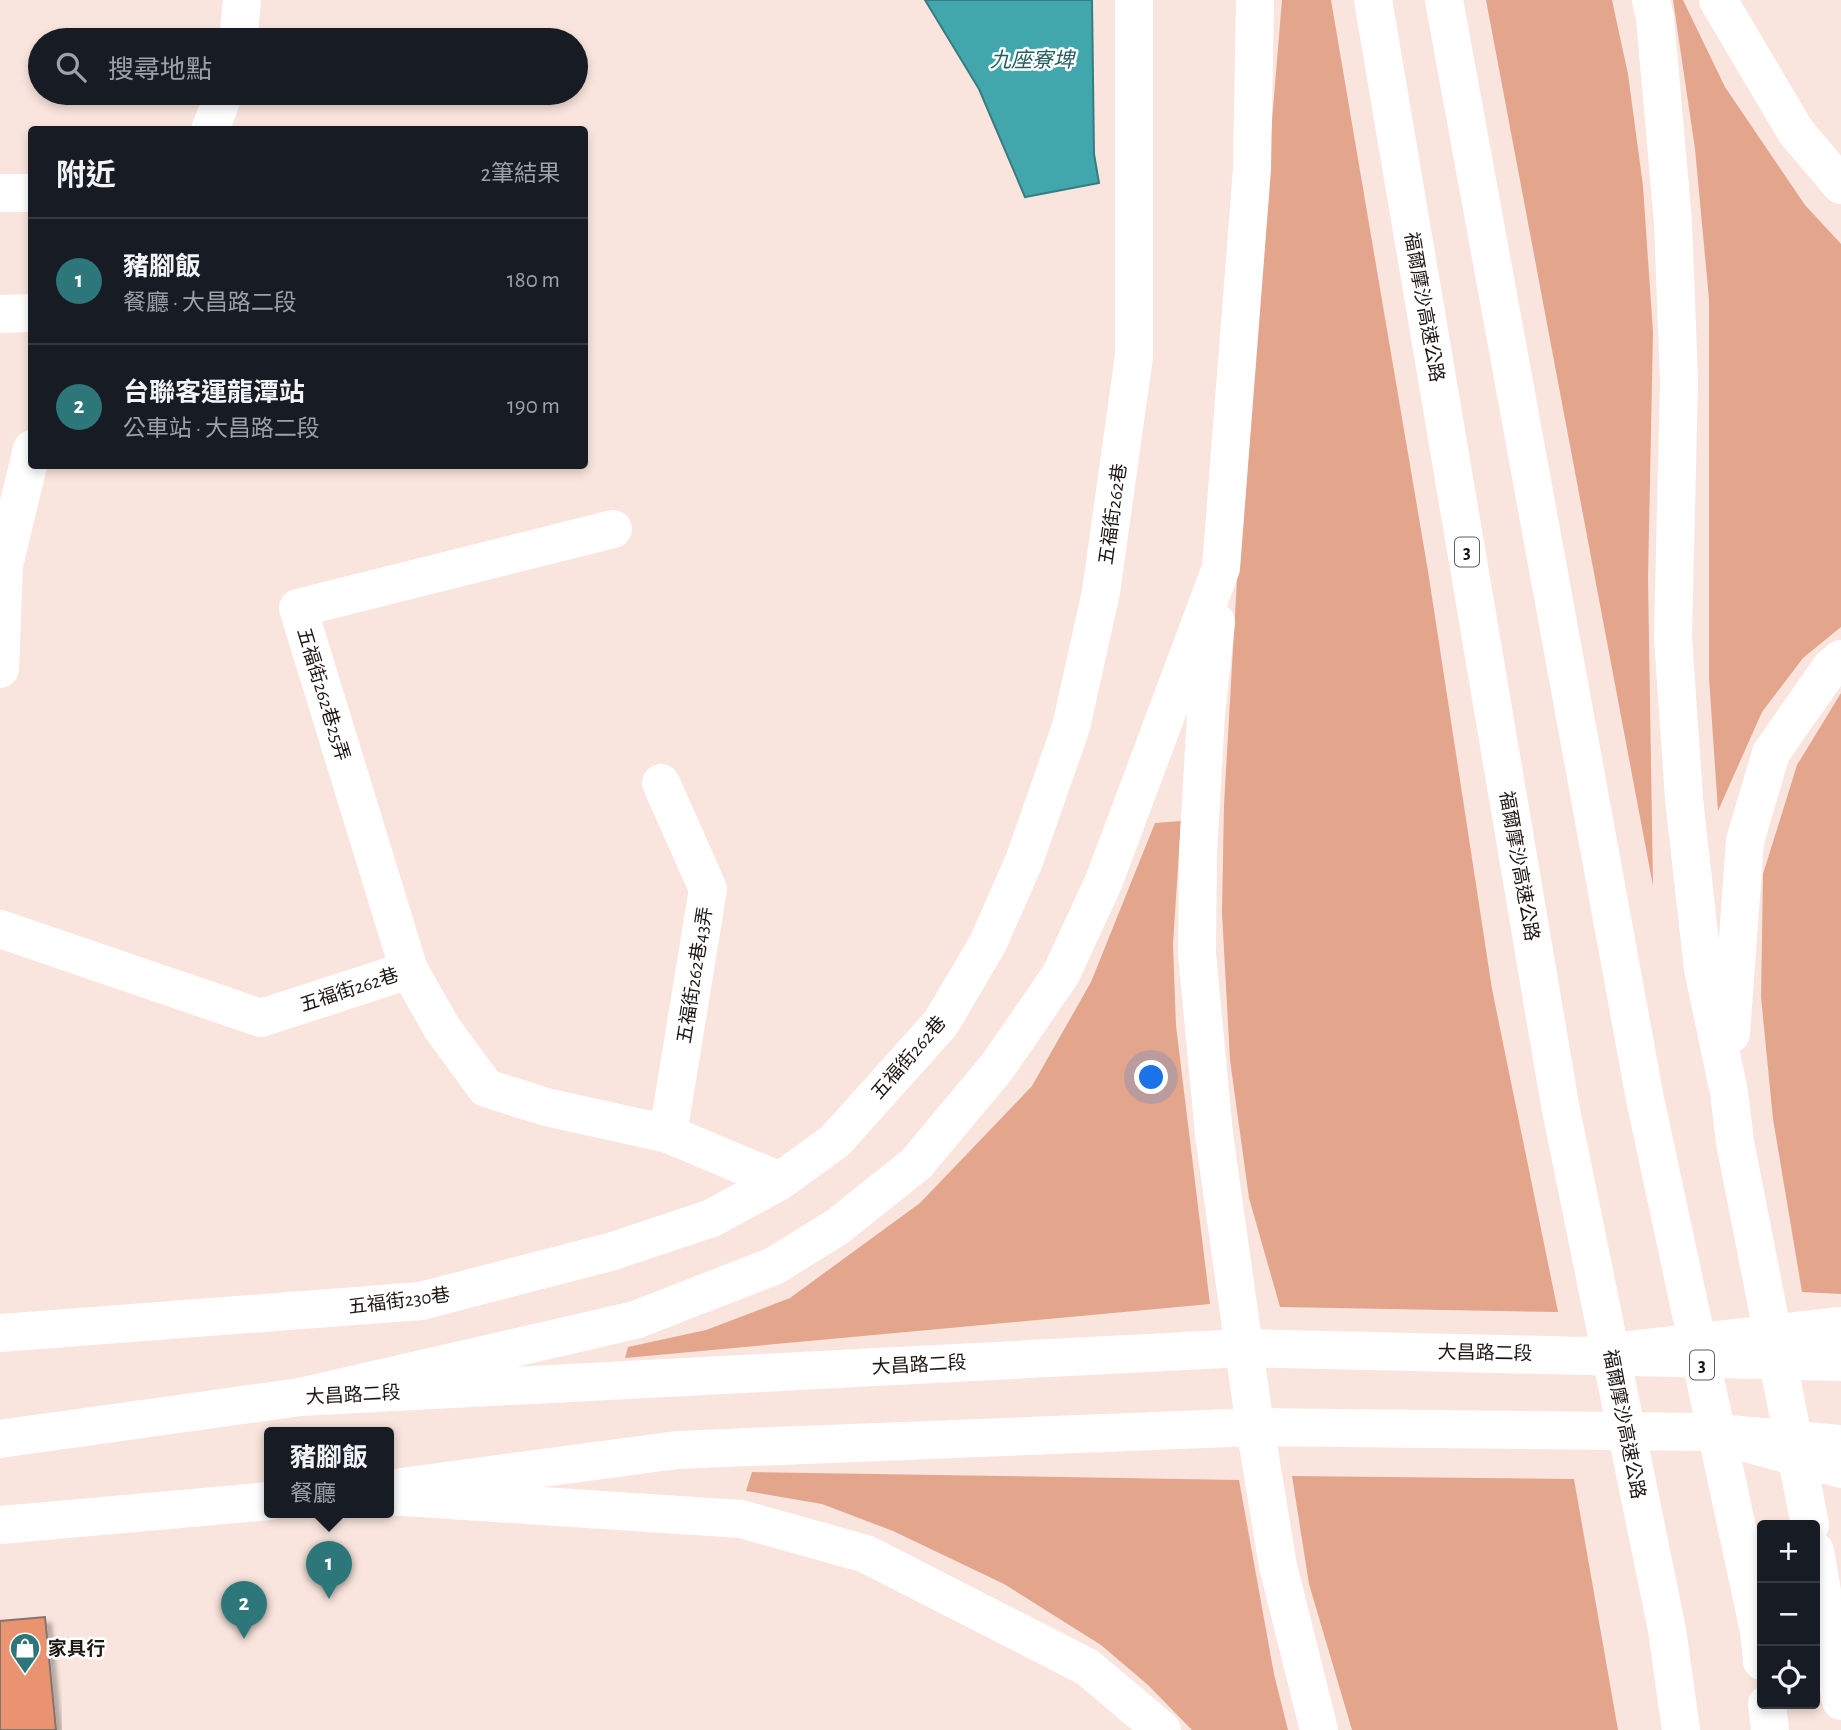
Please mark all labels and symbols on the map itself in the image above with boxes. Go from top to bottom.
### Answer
water label: 九座寮埤 [990,49,1077,71]
street label: 福爾摩沙高速公路 [1401,230,1448,384]
street label: 五福街262巷 [1095,462,1130,566]
road number: 3 [1455,538,1479,566]
street label: 五福街262巷25弄 [293,625,354,763]
street label: 福爾摩沙高速公路 [1496,789,1543,943]
street label: 五福街262巷43弄 [673,905,716,1045]
street label: 五福街262巷 [297,964,401,1015]
street label: 五福街262巷 [867,1012,950,1103]
your location [1134,1060,1168,1094]
street label: 五福街230巷 [347,1284,451,1317]
street label: 大昌路二段 [1437,1341,1533,1364]
street label: 福爾摩沙高速公路 [1600,1347,1649,1501]
road number: 3 [1690,1350,1714,1380]
street label: 大昌路二段 [871,1352,967,1377]
street label: 大昌路二段 [305,1382,401,1407]
pin: 1 [306,1541,352,1599]
pin: 2 [221,1581,267,1639]
shop icon: 家具行 [8,1631,42,1675]
place label: 家具行 [48,1638,105,1659]

